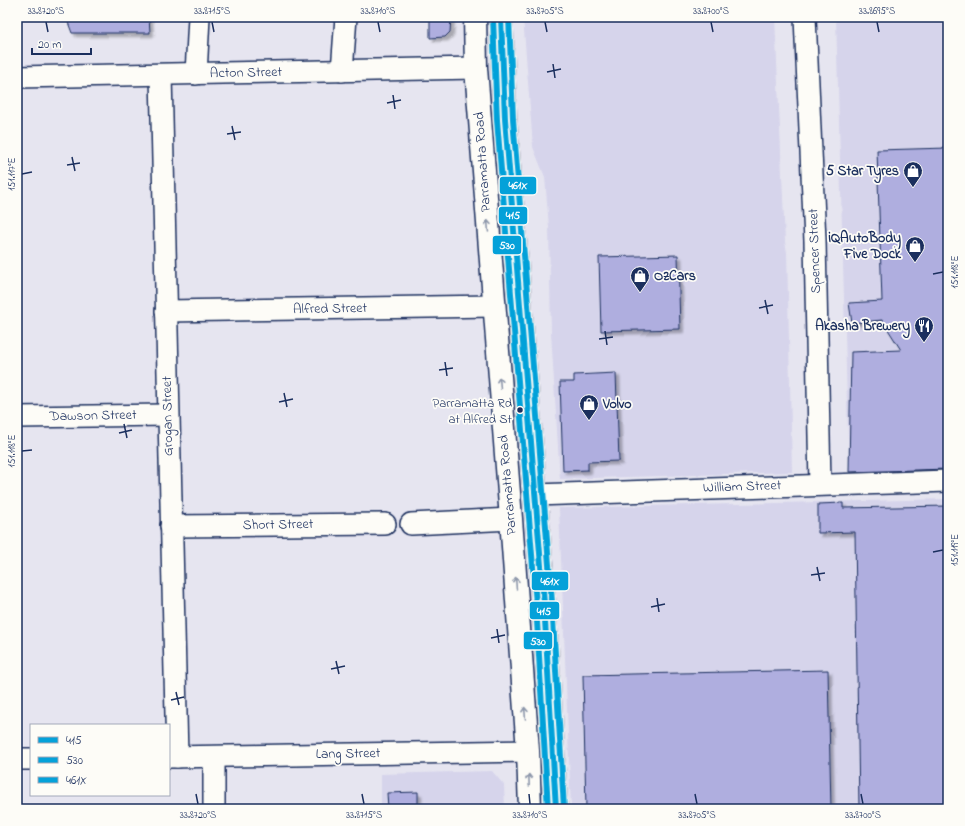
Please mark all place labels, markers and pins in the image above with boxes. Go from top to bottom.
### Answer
shop icon: 5 Star Tyres [902,160,924,188]
place label: 5 Star Tyres [826,161,899,184]
place label: iQAutoBody Five Dock [829,228,902,265]
shop icon: iQAutoBody Five Dock [904,235,926,263]
shop icon: OzCars [629,265,651,293]
place label: OzCars [654,266,696,287]
restaurant icon: Akasha Brewery [913,315,935,343]
place label: Akasha Brewery [815,316,910,339]
shop icon: Volvo [578,393,600,421]
place label: Parramatta Rd at Alfred St [433,394,513,429]
place label: Volvo [602,394,631,415]
marker: Parramatta Rd at Alfred St [515,405,525,415]

